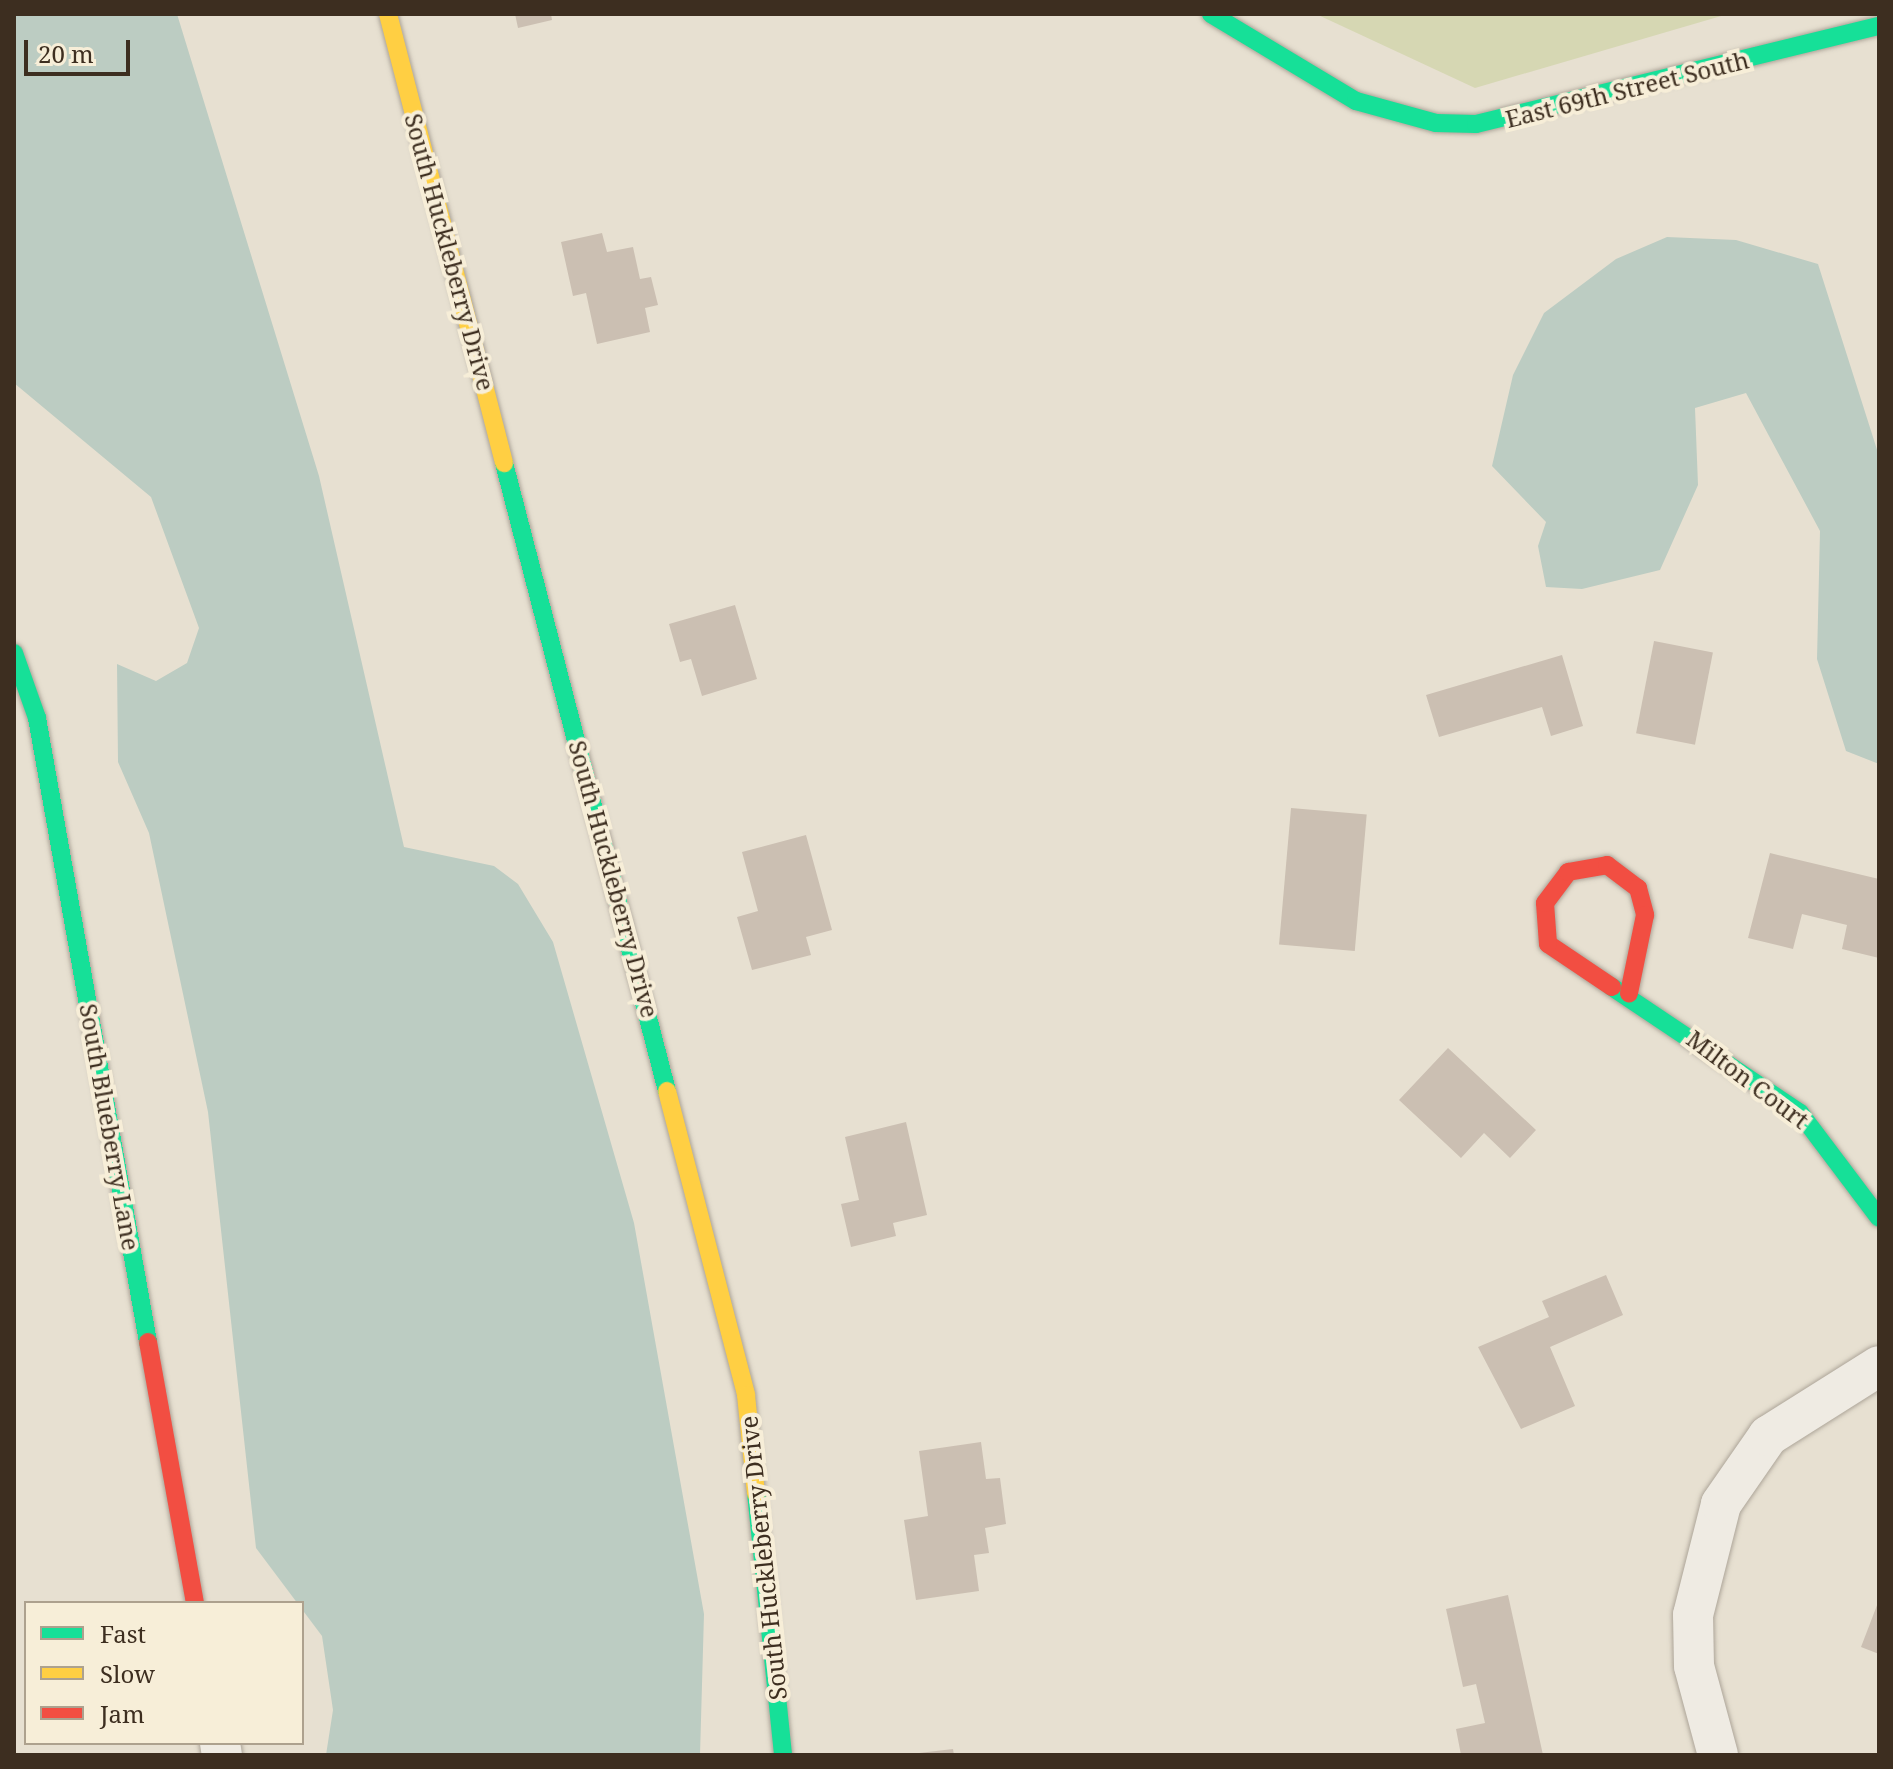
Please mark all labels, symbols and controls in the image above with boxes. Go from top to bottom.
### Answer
scale bar [28,24,134,74]
text: 20 m [38,37,94,70]
street label: East 69th Street South [1502,45,1752,133]
street label: South Huckleberry Drive [399,110,501,394]
street label: South Huckleberry Drive [563,737,665,1021]
street label: South Blueberry Lane [74,1001,146,1253]
street label: Milton Court [1681,1024,1815,1134]
street label: South Huckleberry Drive [734,1414,792,1702]
legend [24,1601,304,1745]
text: Fast [100,1617,146,1650]
text: Slow [100,1657,155,1690]
text: Jam [100,1697,145,1730]

